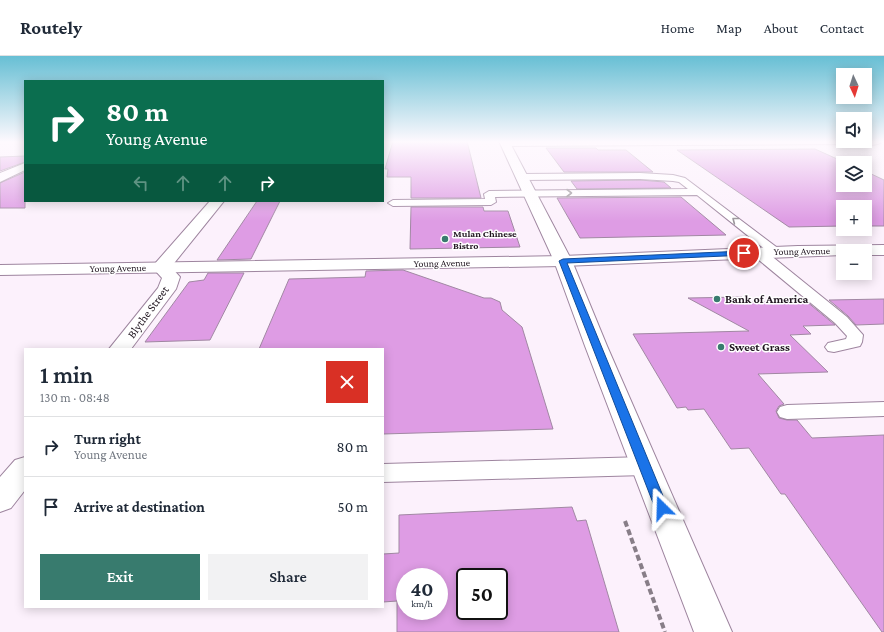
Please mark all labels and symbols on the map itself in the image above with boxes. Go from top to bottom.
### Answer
north arrow [836,68,872,104]
one-way arrow [566,189,572,197]
one-way arrow [733,217,740,224]
place label: Mulan Chinese Bistro [453,228,517,251]
marker: Mulan Chinese Bistro [440,234,450,244]
pin [727,236,761,270]
street label: Young Avenue [774,245,831,257]
street label: Young Avenue [414,257,471,269]
street label: Young Avenue [90,262,147,274]
street label: Blythe Street [124,282,172,341]
place label: Bank of America [725,292,809,306]
marker: Bank of America [712,294,722,304]
place label: Sweet Grass [729,340,790,354]
marker: Sweet Grass [716,342,726,352]
position arrow [641,487,683,529]
speed limit sign: 50 [456,568,508,620]

